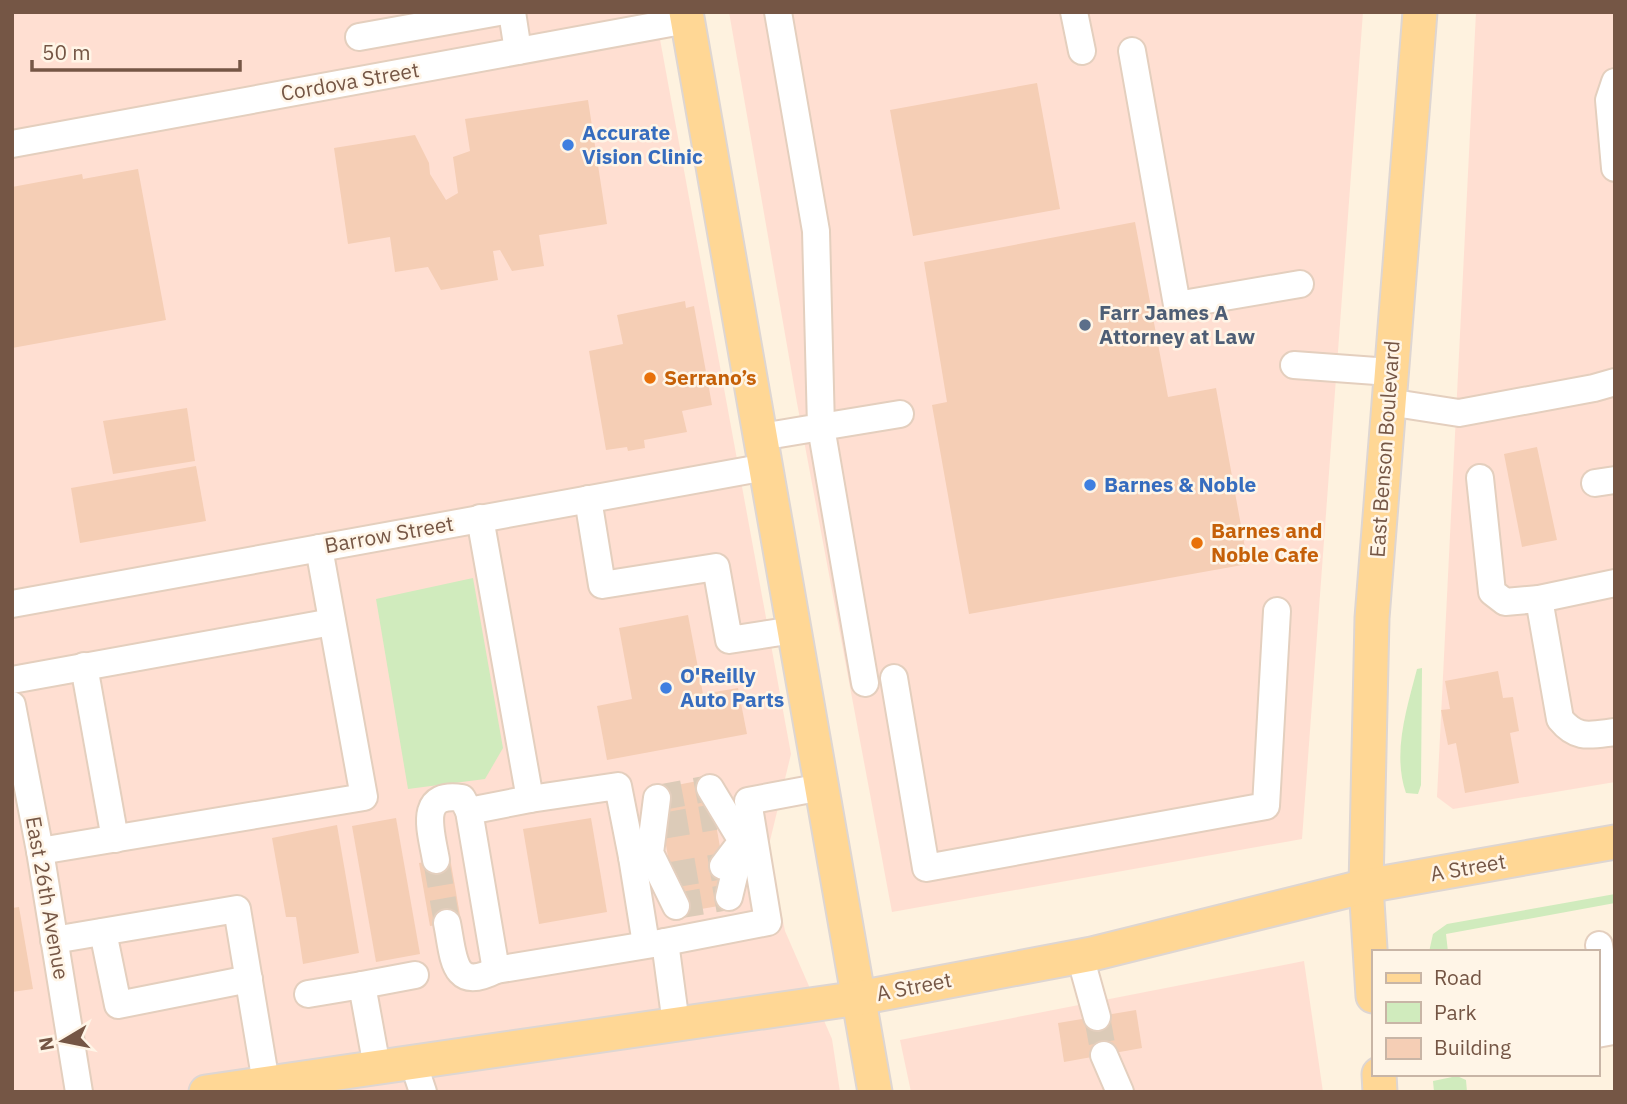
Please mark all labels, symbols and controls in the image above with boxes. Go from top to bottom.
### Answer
scale bar [32,28,240,72]
text: 50 m [42,38,91,66]
street label: Cordova Street [278,55,421,107]
place label: Accurate Vision Clinic [582,118,703,170]
marker: Accurate Vision Clinic [560,137,576,153]
place label: Farr James A Attorney at Law [1099,298,1255,350]
marker: Farr James A Attorney at Law [1077,317,1093,333]
street label: East Benson Boulevard [1362,339,1406,558]
place label: Serrano’s [664,363,757,391]
marker: Serrano’s [642,370,658,386]
place label: Barnes & Noble [1104,470,1257,498]
marker: Barnes & Noble [1082,477,1098,493]
street label: Barrow Street [322,509,456,559]
place label: Barnes and Noble Cafe [1211,516,1323,568]
marker: Barnes and Noble Cafe [1189,535,1205,551]
place label: O'Reilly Auto Parts [680,661,784,713]
marker: O'Reilly Auto Parts [658,680,674,696]
street label: East 26th Avenue [20,814,76,982]
street label: A Street [1428,847,1508,887]
legend [1372,950,1599,1076]
text: Road [1434,963,1482,991]
street label: A Street [874,965,954,1007]
text: Park [1434,998,1477,1026]
north arrow [28,1006,98,1076]
text: Building [1434,1033,1511,1061]
text: N [33,1035,59,1053]

